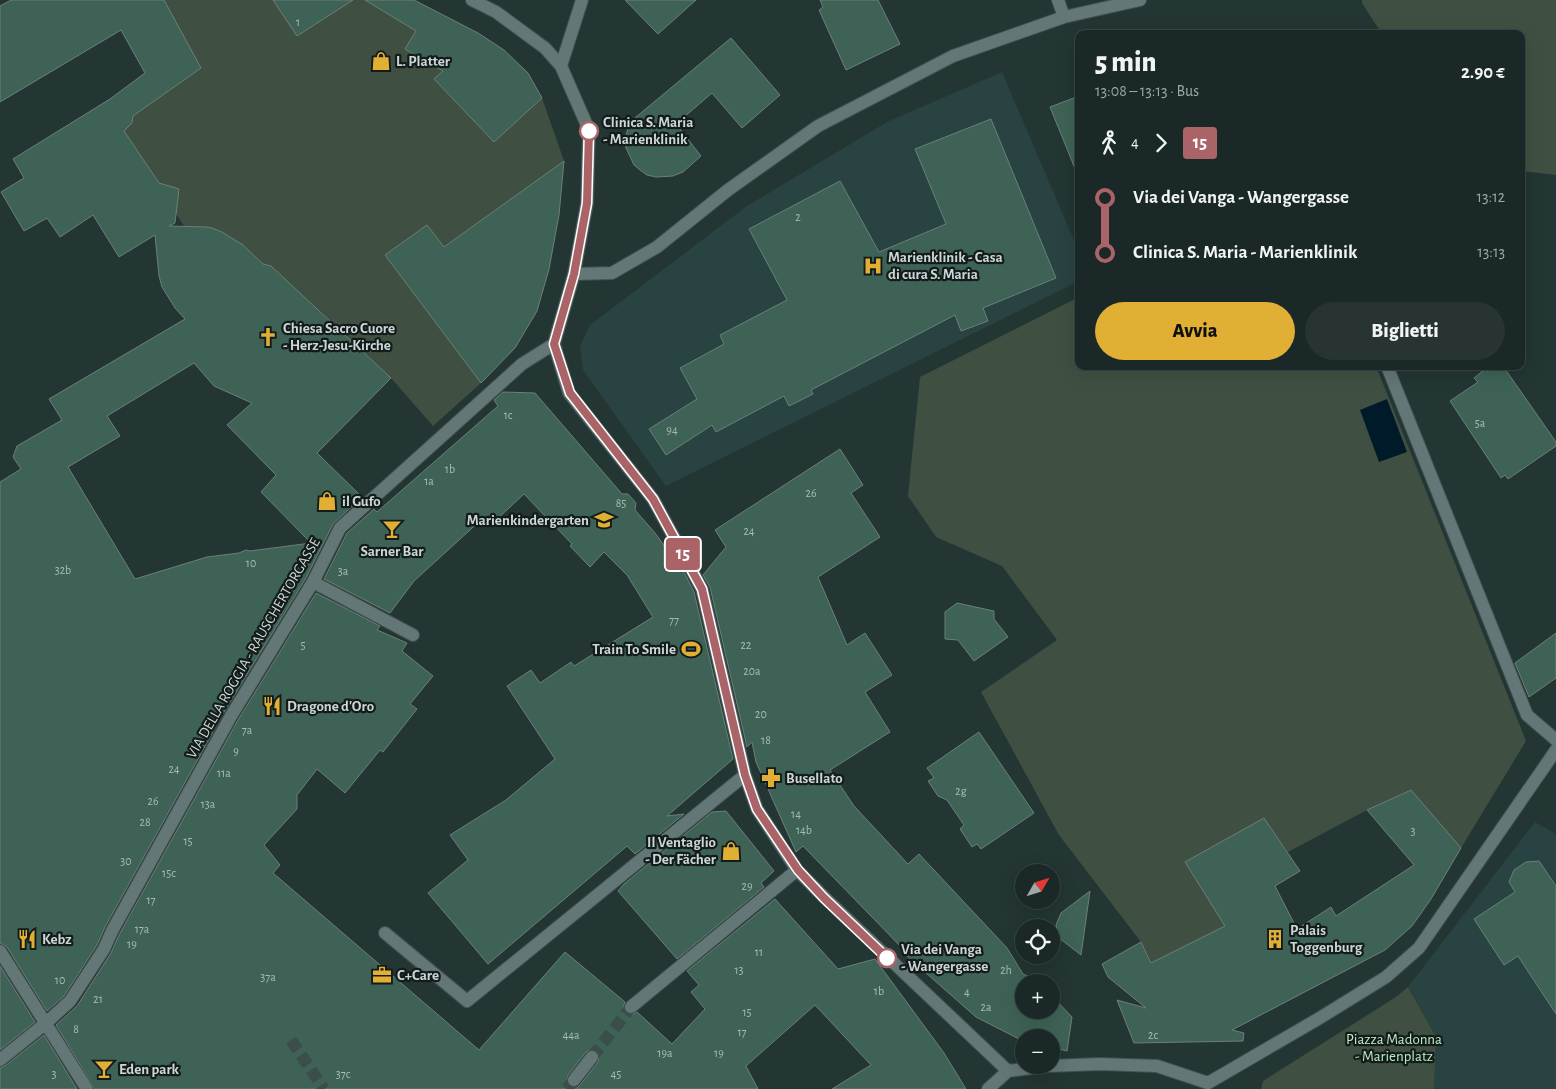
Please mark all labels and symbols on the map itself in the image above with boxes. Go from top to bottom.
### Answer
house number: 1 [296,16,300,28]
shop icon: L. Platter [370,50,392,72]
place label: L. Platter [396,54,451,69]
place label: Clinica S. Maria - Marienklinik [603,115,693,147]
marker: Clinica S. Maria - Marienklinik [579,121,599,141]
house number: 2 [795,211,801,223]
place label: Marienklinik - Casa di cura S. Maria [888,250,1003,282]
hospital icon: Marienklinik - Casa di cura S. Maria [862,255,884,277]
place label: Chiesa Sacro Cuore - Herz-Jesu-Kirche [283,321,395,353]
church icon: Chiesa Sacro Cuore - Herz-Jesu-Kirche [257,326,279,348]
house number: 1c [504,409,513,421]
house number: 5a [1475,417,1486,429]
house number: 94 [666,424,678,436]
house number: 1b [445,463,455,475]
house number: 1a [424,475,434,487]
house number: 26 [805,487,817,499]
shop icon: il Gufo [316,490,338,512]
place label: il Gufo [342,494,381,509]
house number: 85 [616,497,626,509]
school or university icon: Marienkindergarten [593,509,615,531]
place label: Marienkindergarten [467,513,589,528]
bar icon: Sarner Bar [381,518,403,540]
house number: 24 [743,525,755,537]
street label: VIA DELLA ROGGIA - RAUSCHERTORGASSE [184,535,323,761]
line badge: 15 [660,538,706,570]
place label: Sarner Bar [360,544,424,559]
house number: 10 [246,557,256,569]
house number: 32b [55,564,71,576]
house number: 3a [338,565,349,577]
house number: 77 [669,614,679,626]
sports icon: Train To Smile [680,638,702,660]
house number: 5 [300,639,306,651]
house number: 22 [741,639,752,651]
place label: Train To Smile [592,642,676,657]
house number: 20a [743,665,761,677]
restaurant icon: Dragone d'Oro [261,695,283,717]
place label: Dragone d'Oro [287,699,374,714]
house number: 20 [755,708,767,720]
house number: 7a [242,724,253,736]
house number: 18 [761,734,771,746]
house number: 9 [233,745,239,757]
house number: 24 [168,763,180,775]
house number: 11a [217,767,231,779]
pharmacy icon: Busellato [760,767,782,789]
place label: Busellato [786,771,843,786]
house number: 2g [955,785,967,797]
house number: 26 [147,795,159,807]
house number: 13a [201,798,216,810]
house number: 14 [791,808,801,820]
house number: 28 [139,816,151,828]
house number: 14b [796,824,812,836]
house number: 3 [1411,825,1416,837]
house number: 15 [183,835,193,847]
place label: Il Ventaglio - Der Fächer [645,835,717,867]
shop icon: Il Ventaglio - Der Fächer [720,840,742,862]
house number: 30 [120,855,132,867]
north arrow [1015,864,1060,909]
house number: 15c [162,867,176,879]
house number: 29 [741,880,753,892]
house number: 17 [146,894,156,906]
house number: 17a [135,923,150,935]
place label: Palais Toggenburg [1290,923,1363,955]
restaurant icon: Kebz [16,928,38,950]
building icon: Palais Toggenburg [1264,928,1286,950]
place label: Kebz [42,932,72,947]
house number: 19 [127,938,137,950]
place label: Via dei Vanga - Wangergasse [901,942,988,974]
house number: 11 [755,946,763,958]
marker: Via dei Vanga - Wangergasse [877,948,897,968]
office icon: C+Care [371,964,393,986]
house number: 13 [734,964,744,976]
house number: 2h [1000,964,1012,976]
place label: C+Care [397,968,439,983]
house number: 37a [260,971,276,983]
house number: 10 [55,974,65,986]
house number: 1b [874,985,884,997]
house number: 4 [964,986,970,998]
house number: 21 [93,993,103,1005]
house number: 2a [980,1001,992,1013]
house number: 15 [742,1006,752,1018]
house number: 8 [73,1023,79,1035]
house number: 17 [737,1026,747,1038]
house number: 44a [562,1029,580,1041]
house number: 2c [1148,1029,1158,1041]
park label: Piazza Madonna - Marienplatz [1346,1032,1442,1064]
house number: 19a [657,1047,673,1059]
house number: 19 [714,1047,724,1059]
bar icon: Eden park [93,1058,115,1080]
place label: Eden park [119,1062,180,1077]
house number: 3 [52,1068,57,1080]
house number: 37c [336,1068,351,1080]
house number: 45 [611,1068,621,1080]

